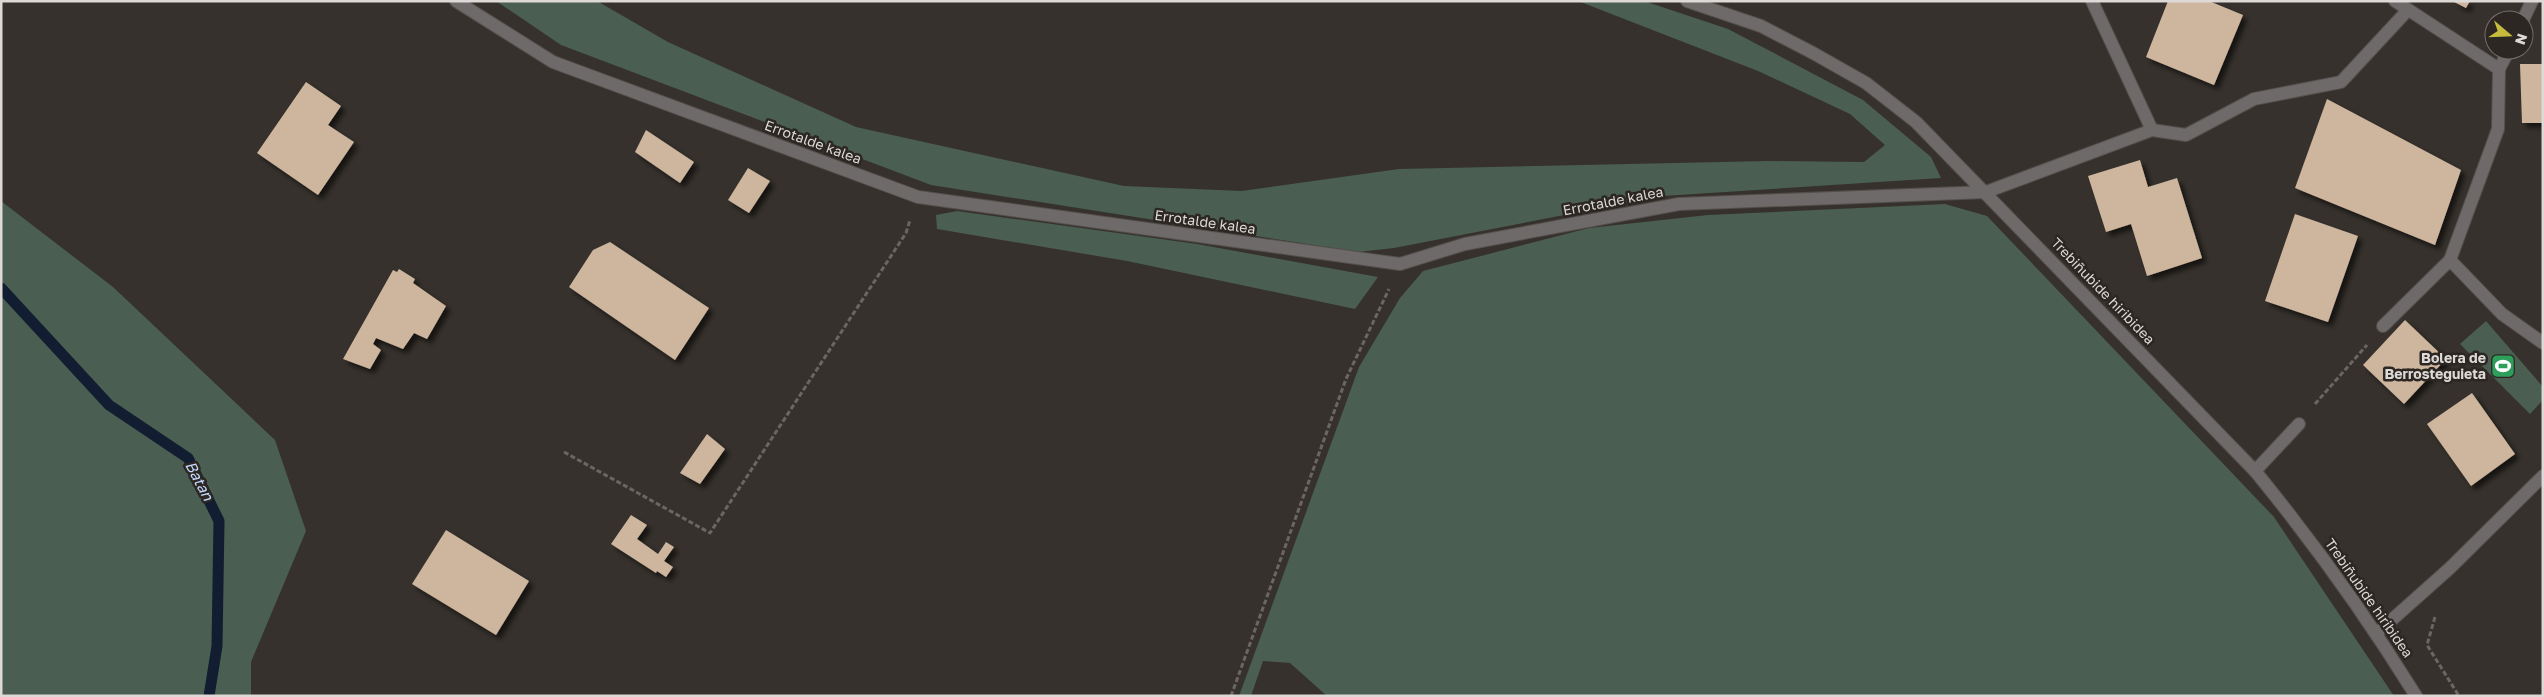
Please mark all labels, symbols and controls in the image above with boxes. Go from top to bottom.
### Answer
north arrow [2484,10,2534,60]
text: N [2512,32,2532,47]
street label: Errotalde kalea [762,116,864,167]
street label: Errotalde kalea [1561,182,1665,219]
street label: Errotalde kalea [1153,206,1257,237]
street label: Trebiñubide hiribidea [2048,234,2159,347]
place label: Bolera de Berrosteguieta [2384,349,2486,382]
sports icon: Bolera de Berrosteguieta [2490,353,2516,379]
water label: Batan [182,458,218,504]
street label: Trebiñubide hiribidea [2322,535,2417,661]

